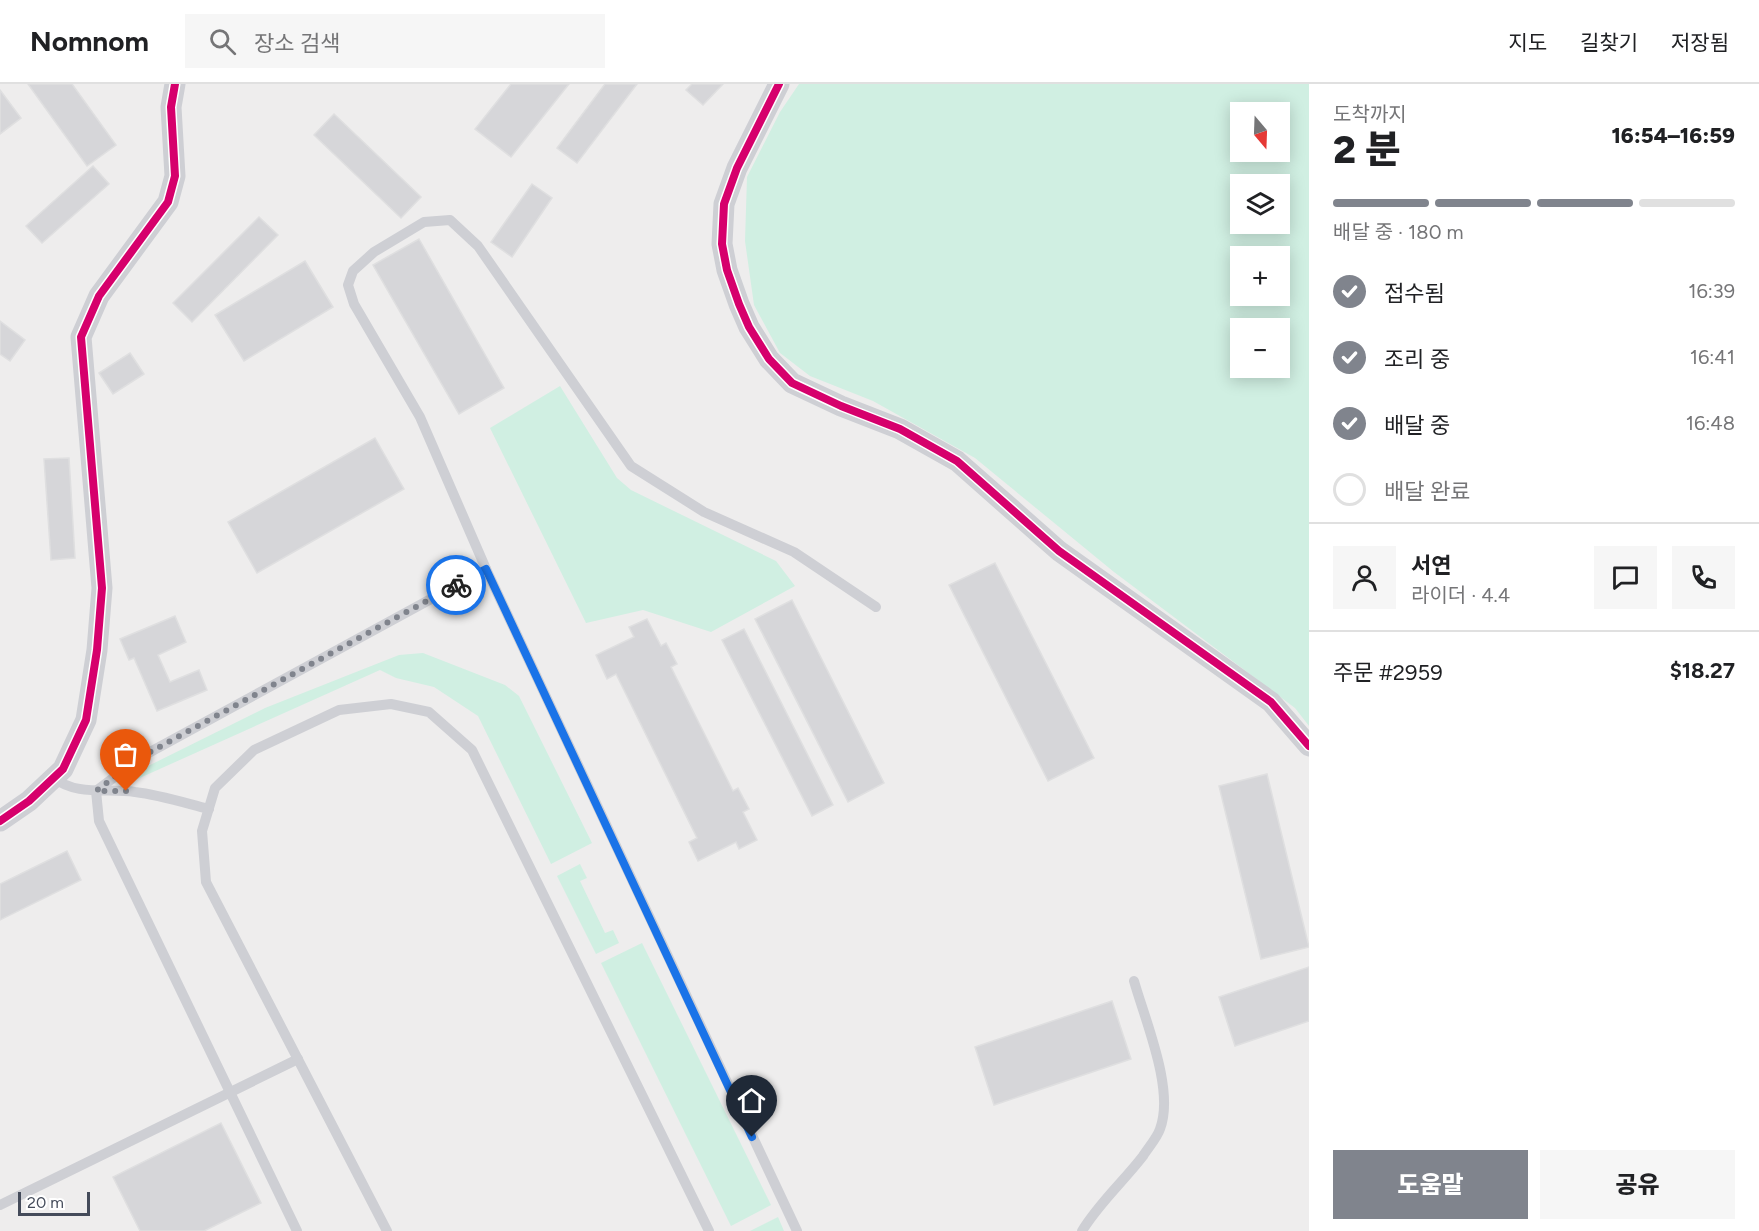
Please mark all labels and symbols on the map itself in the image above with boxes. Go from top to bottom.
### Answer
north arrow [1230,102,1290,162]
courier [426,555,486,615]
pin [100,729,151,791]
pin [726,1075,777,1137]
scale bar [18,1189,90,1216]

